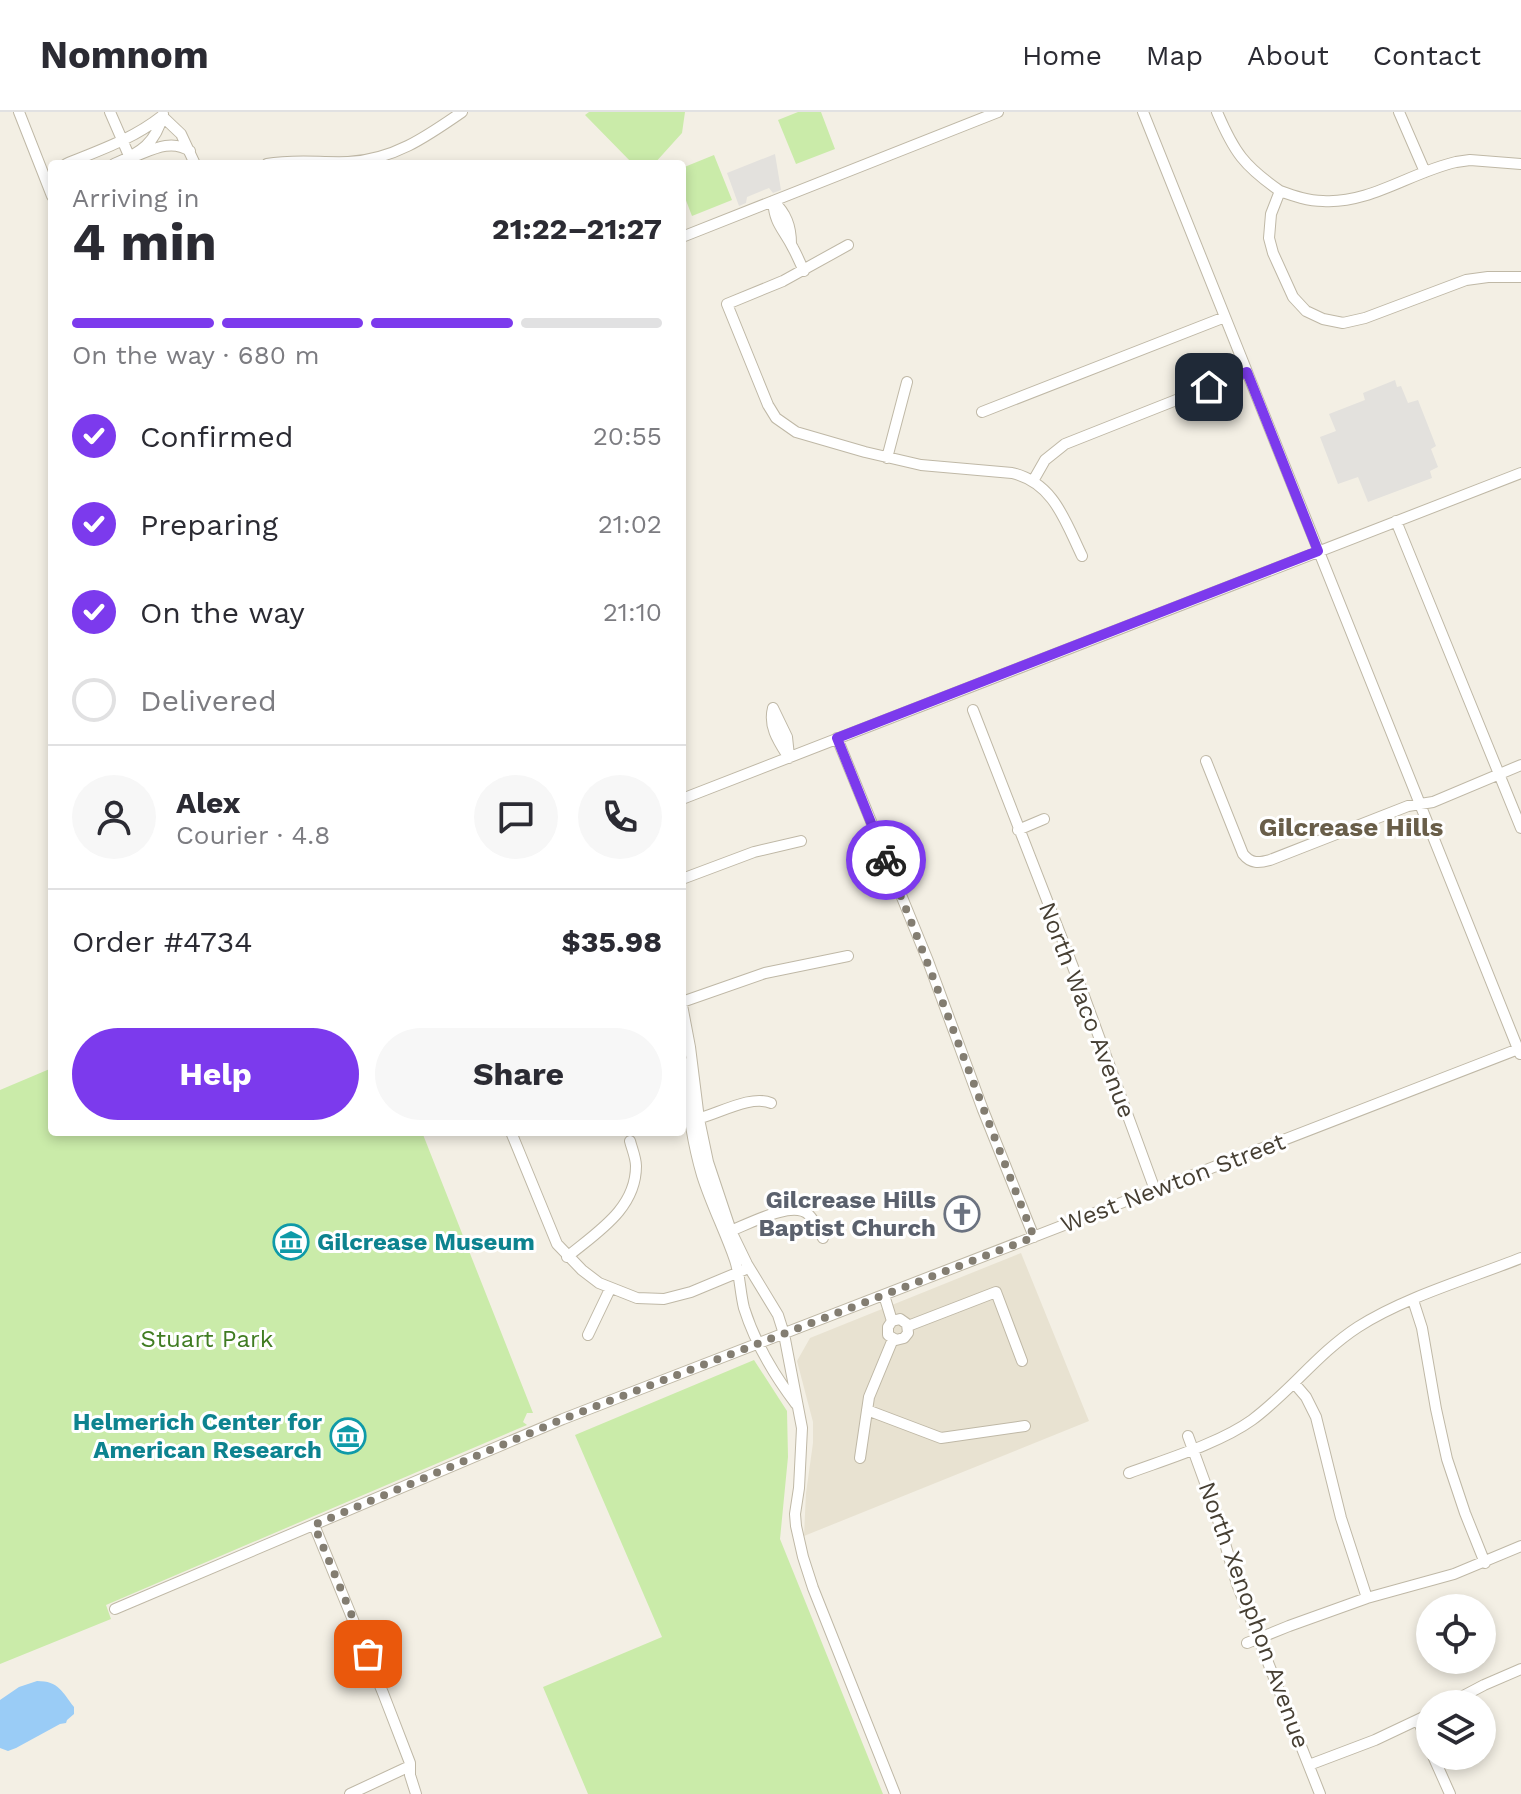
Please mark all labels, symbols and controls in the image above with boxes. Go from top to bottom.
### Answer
text: Nomnom [40,33,209,77]
text: Home [1022,39,1102,72]
text: Map [1146,39,1203,72]
text: About [1247,39,1329,72]
text: Contact [1373,39,1481,72]
text: Arriving in [72,183,200,213]
text: 21:22–21:27 [492,211,662,246]
text: 4 min [72,212,217,273]
text: On the way · 680 m [72,340,319,370]
pin [1175,353,1243,421]
icon: home [1187,365,1231,409]
icon: check [72,414,116,458]
text: Confirmed [140,419,294,454]
text: 20:55 [593,421,662,451]
icon: check [72,502,116,546]
text: Preparing [140,507,278,542]
text: 21:02 [598,509,662,539]
icon: check [72,590,116,634]
text: On the way [140,595,305,630]
text: 21:10 [603,597,662,627]
text: Delivered [140,683,277,718]
button: person [72,775,156,859]
button: chat [474,775,558,859]
button: phone [578,775,662,859]
text: Alex [176,785,240,820]
district label: Gilcrease Hills [1259,812,1443,842]
text: Courier · 4.8 [176,820,330,850]
courier [846,820,926,900]
icon: bike [864,838,908,882]
street label: North Waco Avenue [1033,898,1141,1122]
text: Order #4734 [72,924,253,959]
text: $35.98 [562,924,662,959]
button: Help [72,1028,359,1120]
button: Share [375,1028,662,1120]
street label: West Newton Street [1057,1127,1289,1239]
place label: Gilcrease Hills Baptist Church [758,1186,936,1242]
church icon: Gilcrease Hills Baptist Church [943,1195,981,1233]
museum icon: Gilcrease Museum [272,1223,310,1261]
place label: Gilcrease Museum [317,1228,535,1256]
park label: Stuart Park [141,1325,274,1353]
place label: Helmerich Center for American Research [73,1408,323,1464]
museum icon: Helmerich Center for American Research [329,1417,367,1455]
street label: North Xenophon Avenue [1193,1478,1315,1752]
map controls [1416,1594,1496,1770]
button: locate [1416,1594,1496,1674]
pin [334,1620,402,1688]
icon: bag [346,1632,390,1676]
button: layers [1416,1690,1496,1770]

